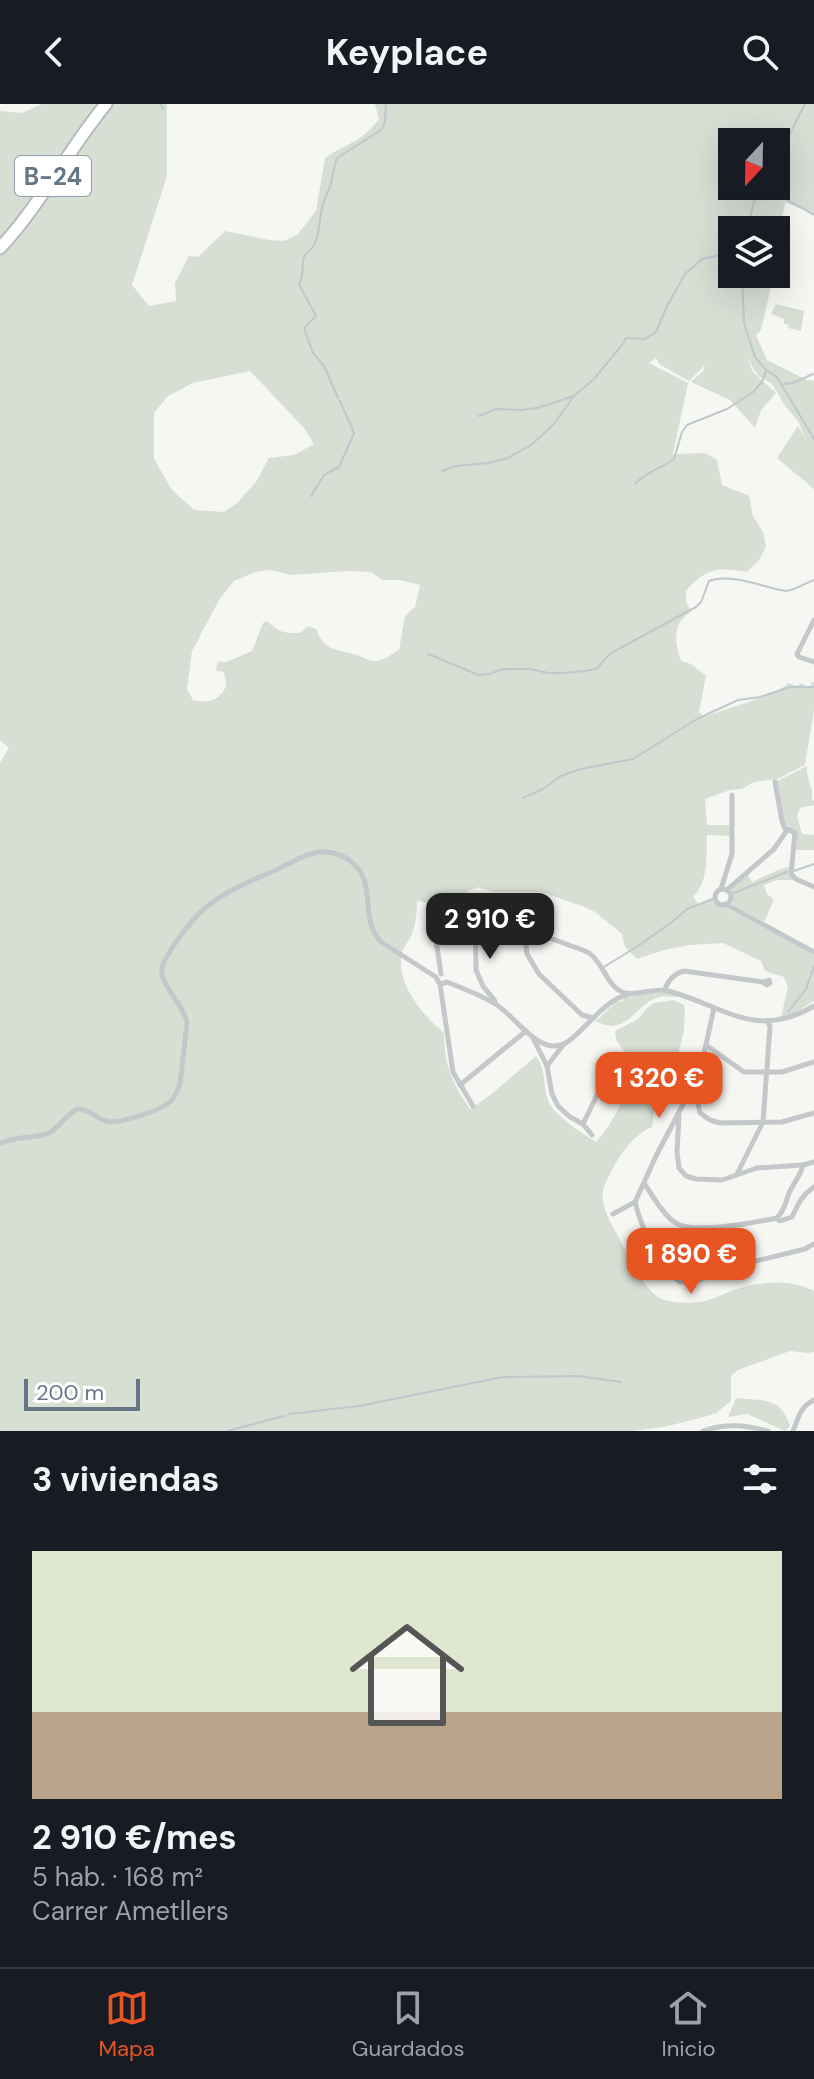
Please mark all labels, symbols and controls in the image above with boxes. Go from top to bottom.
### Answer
text: Keyplace [326,29,488,76]
icon: back [32,30,76,74]
icon: search [738,30,782,74]
north arrow [718,128,790,200]
map controls [718,128,790,288]
road number: B-24 [15,156,91,196]
button: layers [718,216,790,288]
pin: 2 910 € [416,893,564,961]
text: 2 910 € [444,902,536,936]
pin: 1 320 € [585,1052,733,1120]
text: 1 320 € [613,1061,705,1095]
pin: 1 890 € [617,1228,765,1296]
text: 1 890 € [645,1237,737,1271]
scale bar [24,1375,140,1411]
text: 200 m [36,1378,104,1407]
text: 3 viviendas [32,1457,219,1502]
icon: filters [738,1457,782,1501]
icon: home [335,1603,479,1747]
text: 2 910 €/mes [32,1815,237,1860]
text: 5 hab. · 168 m² [32,1860,203,1894]
text: Carrer Ametllers [32,1894,229,1928]
tab: Mapa [99,1986,155,2063]
tab: Guardados [352,1986,464,2063]
tab: Inicio [662,1986,715,2063]

